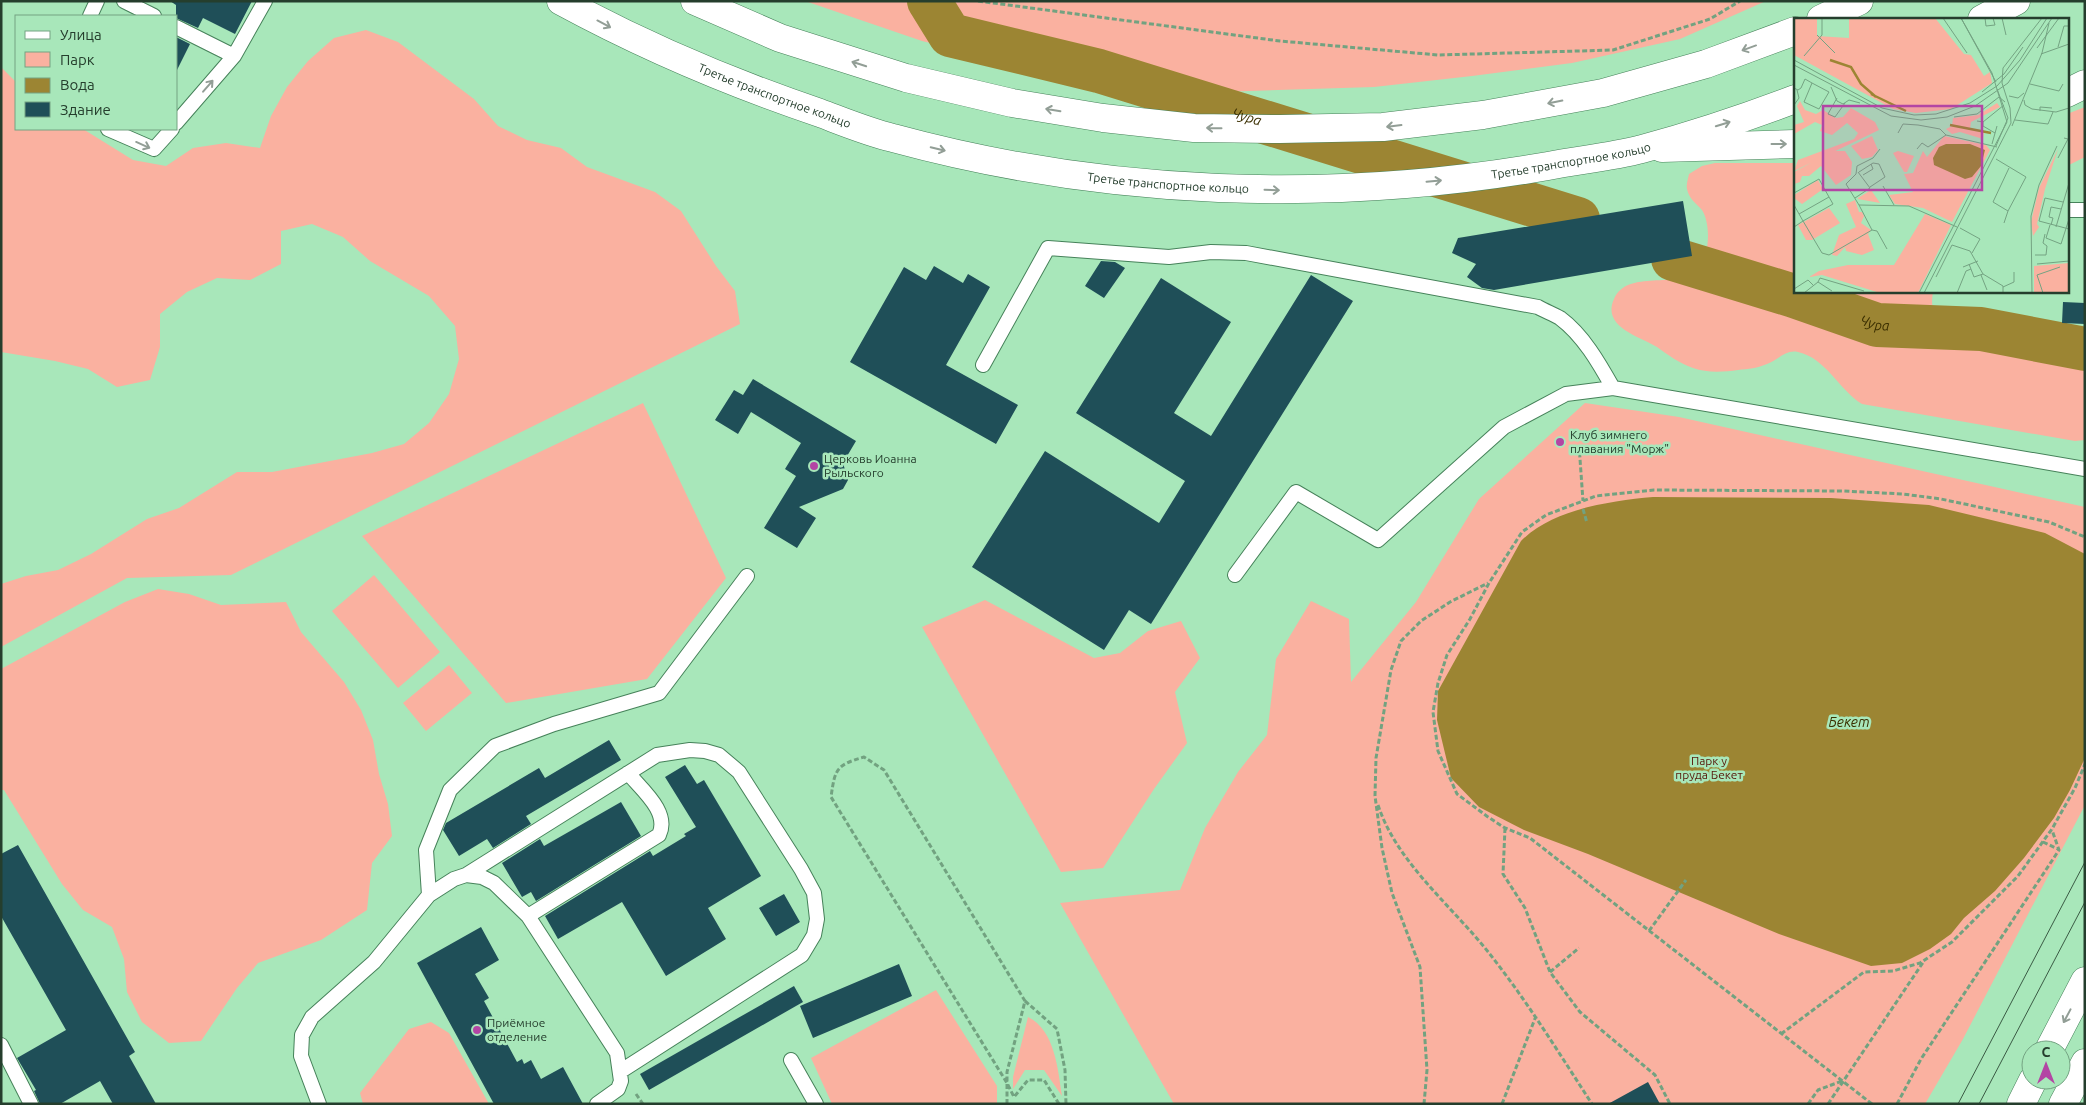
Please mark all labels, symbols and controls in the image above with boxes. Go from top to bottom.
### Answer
legend [15,15,178,130]
inset map [1794,18,2068,292]
one-way arrow [596,20,611,29]
text: Улица [60,26,102,43]
one-way arrow [1742,44,1758,53]
text: Парк [60,51,95,68]
one-way arrow [851,58,867,68]
street label: Третье транспортное кольцо [697,61,853,130]
text: Вода [60,76,95,93]
one-way arrow [202,80,214,93]
one-way arrow [1547,97,1563,107]
text: Здание [60,101,111,118]
one-way arrow [1045,104,1061,114]
water label: Чура [1230,105,1264,129]
one-way arrow [1714,118,1730,128]
one-way arrow [1386,121,1402,131]
one-way arrow [1207,123,1223,133]
one-way arrow [1770,139,1787,149]
one-way arrow [135,140,150,150]
street label: Третье транспортное кольцо [1490,140,1652,181]
one-way arrow [929,145,945,154]
street label: Третье транспортное кольцо [1087,170,1249,195]
one-way arrow [1426,176,1442,186]
one-way arrow [1263,185,1279,195]
water label: Чура [1858,312,1890,333]
place label: Клуб зимнего плавания "Морж" [1570,428,1669,455]
marker: Клуб зимнего плавания "Морж" [1554,436,1566,448]
place label: Церковь Иоанна Рыльского [824,452,917,479]
marker: Церковь Иоанна Рыльского [808,460,820,472]
water label: Бекет [1828,714,1870,730]
park label: Парк у пруда Бекет [1675,754,1743,781]
one-way arrow [2062,1008,2072,1023]
place label: Приёмное отделение [487,1016,547,1043]
marker: Приёмное отделение [471,1024,483,1036]
north arrow [2021,1040,2071,1090]
text: С [2042,1044,2051,1060]

